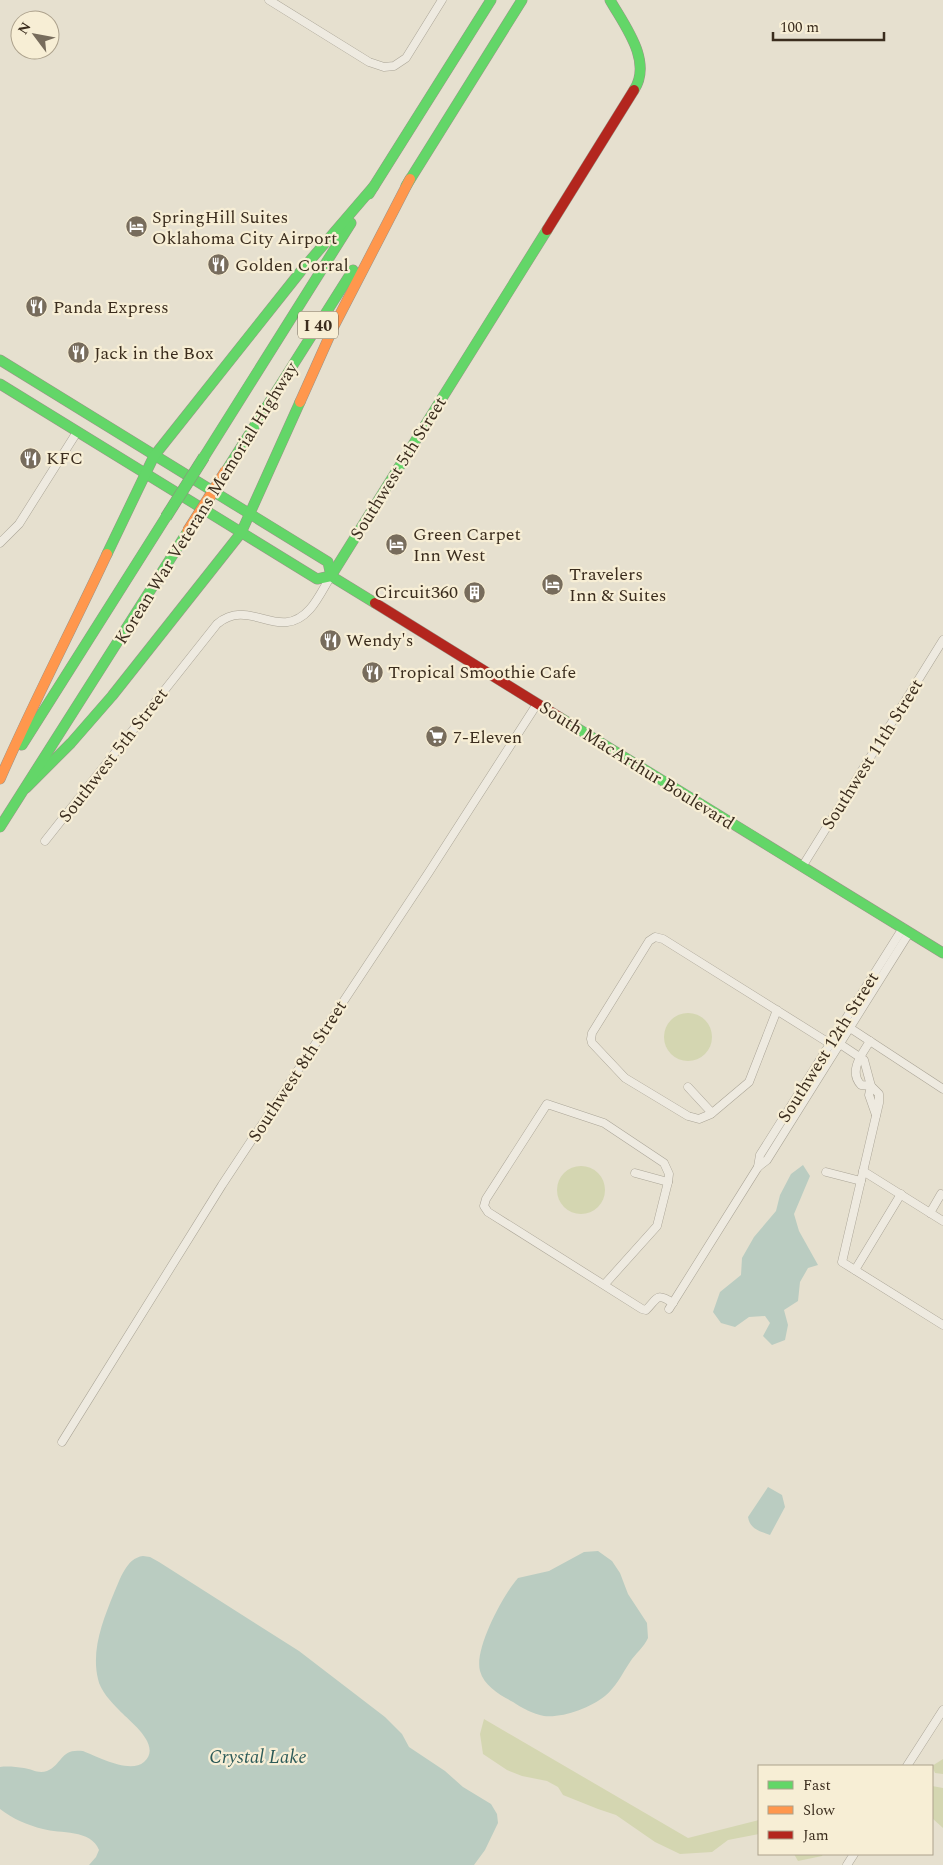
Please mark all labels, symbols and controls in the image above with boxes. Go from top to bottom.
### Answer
north arrow [10,10,60,60]
scale bar [773,10,884,42]
text: 100 m [780,16,819,39]
text: N [12,18,36,39]
place label: SpringHill Suites Oklahoma City Airport [152,204,337,252]
hotel icon: SpringHill Suites Oklahoma City Airport [124,215,148,239]
place label: Golden Corral [235,252,349,279]
restaurant icon: Golden Corral [207,253,231,277]
place label: Panda Express [53,294,169,321]
restaurant icon: Panda Express [25,295,49,319]
road number: I 40 [298,312,338,338]
place label: Jack in the Box [94,340,214,367]
restaurant icon: Jack in the Box [66,341,90,365]
street label: Korean War Veterans Memorial Highway [108,356,306,650]
street label: Southwest 5th Street [343,391,454,545]
place label: KFC [46,445,83,472]
restaurant icon: KFC [18,446,42,470]
place label: Green Carpet Inn West [413,521,521,569]
hotel icon: Green Carpet Inn West [385,532,409,556]
place label: Travelers Inn & Suites [569,561,667,609]
hotel icon: Travelers Inn & Suites [541,572,565,596]
place label: Circuit360 [374,579,458,606]
building icon: Circuit360 [462,580,486,604]
place label: Wendy's [346,627,413,654]
restaurant icon: Wendy's [318,628,342,652]
place label: Tropical Smoothie Cafe [388,659,576,686]
restaurant icon: Tropical Smoothie Cafe [360,660,384,684]
street label: Southwest 11th Street [815,673,930,835]
street label: Southwest 5th Street [52,682,175,829]
street label: South MacArthur Boulevard [534,694,740,837]
place label: 7-Eleven [453,724,522,751]
supermarket icon: 7-Eleven [425,725,449,749]
street label: Southwest 12th Street [771,966,886,1128]
street label: Southwest 8th Street [241,995,354,1148]
water label: Crystal Lake [209,1743,307,1772]
legend [758,1765,933,1855]
text: Fast [803,1774,831,1797]
text: Slow [803,1799,835,1822]
text: Jam [803,1824,829,1847]

